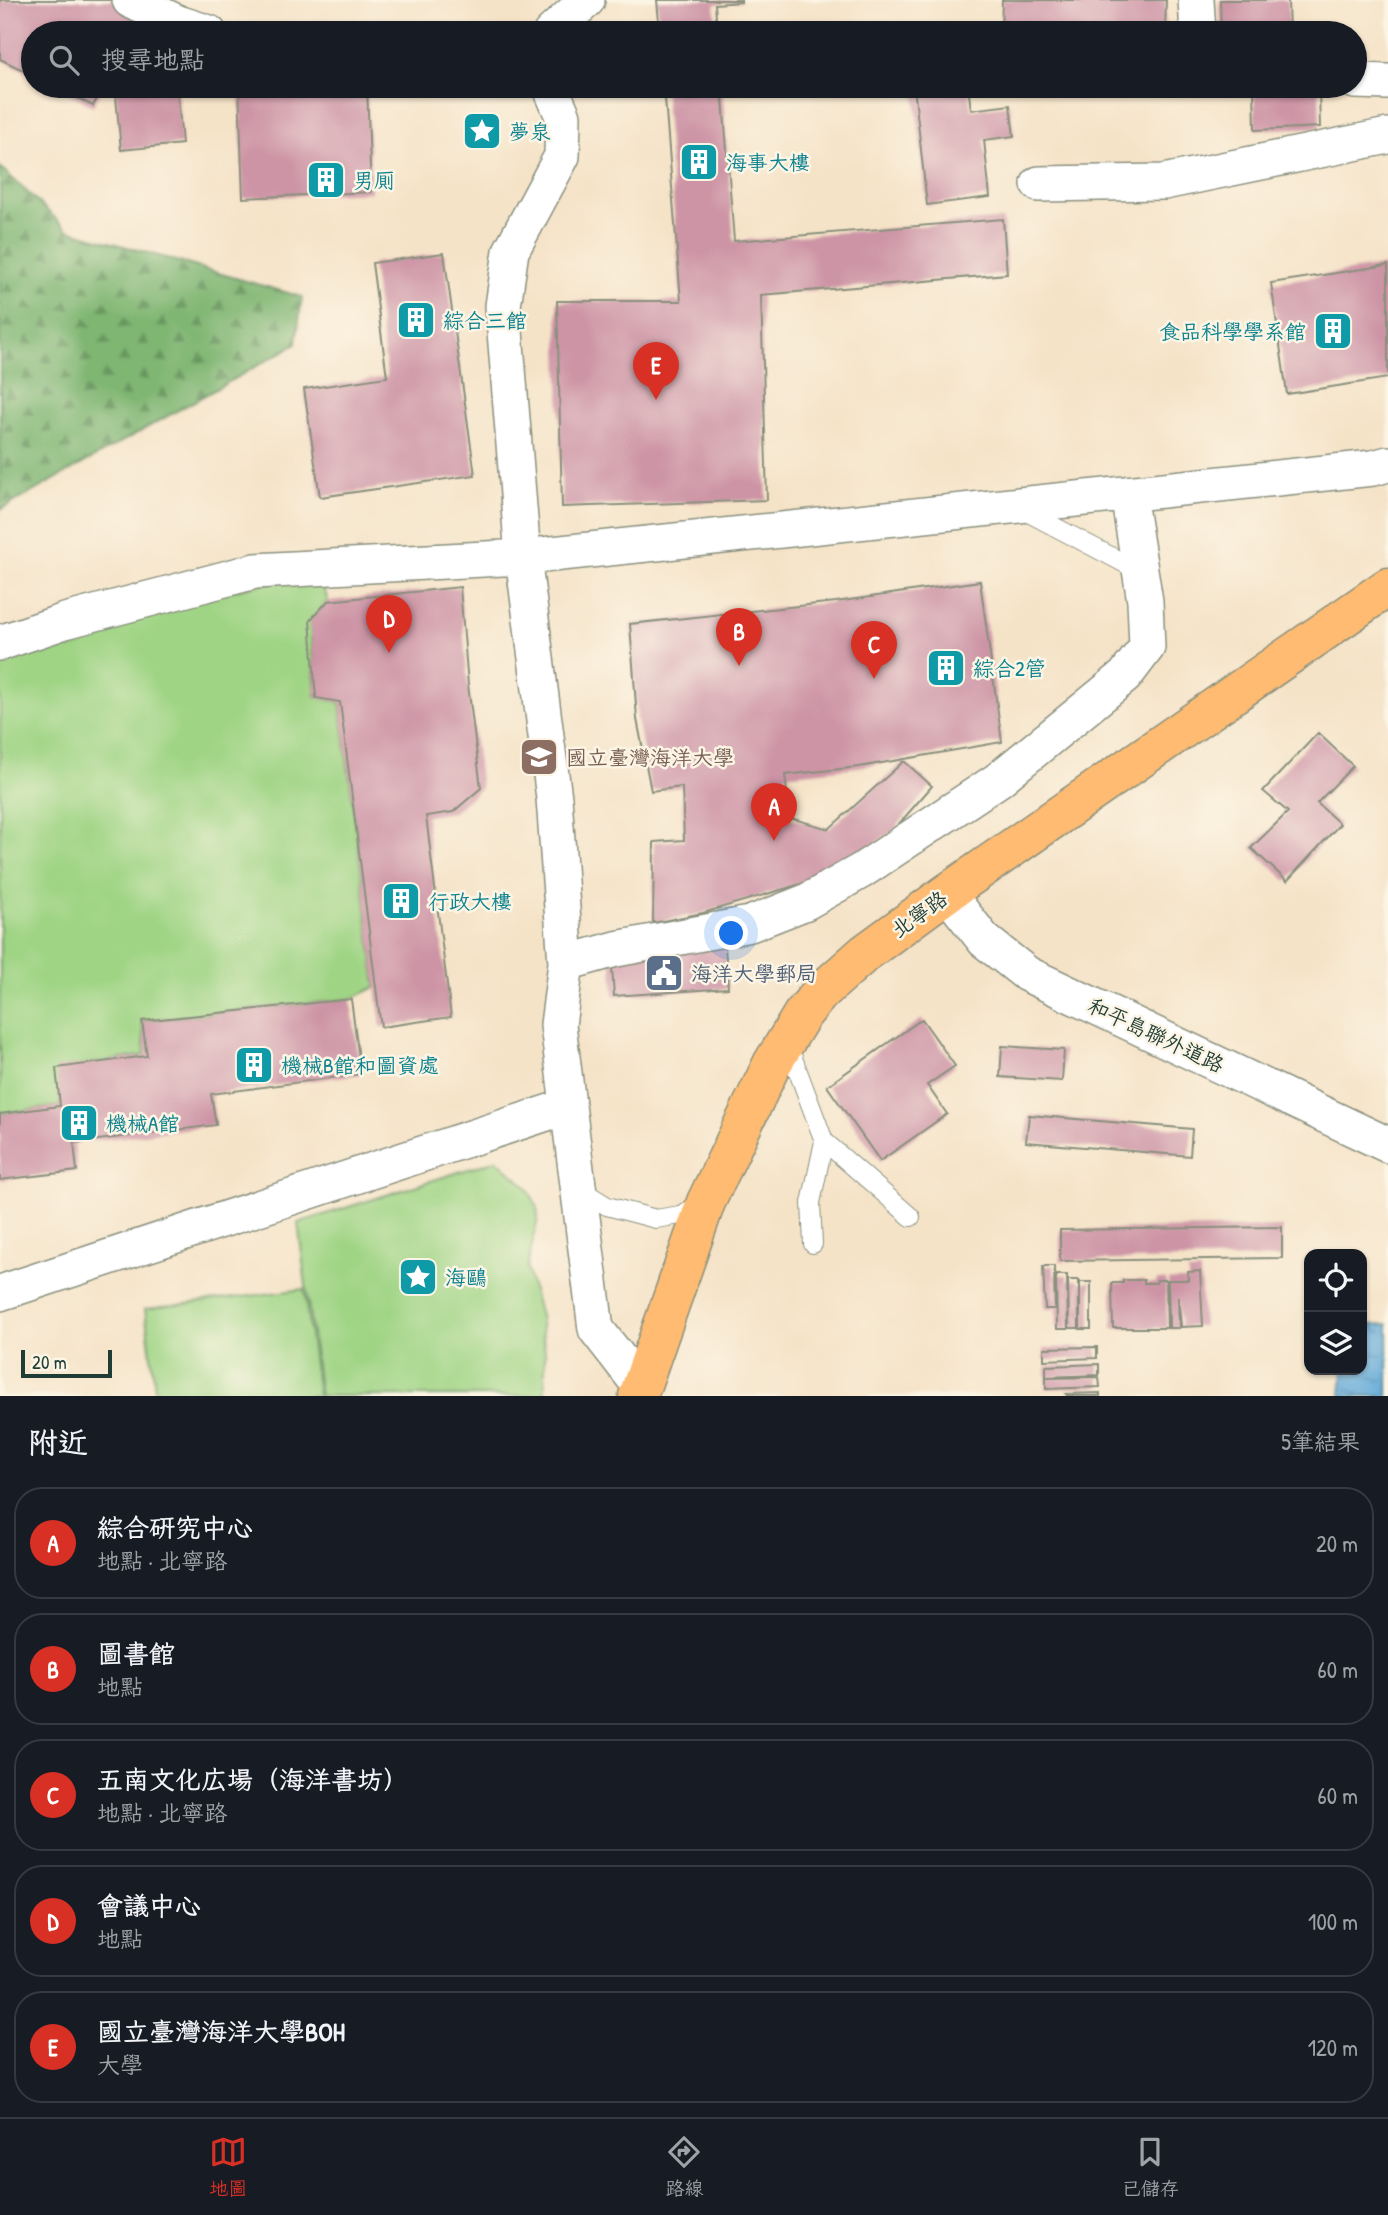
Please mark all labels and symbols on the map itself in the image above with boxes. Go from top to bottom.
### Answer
place icon: 夢泉 [461,110,503,152]
place label: 夢泉 [509,117,551,146]
building icon: 海事大樓 [678,141,720,183]
place label: 海事大樓 [726,148,810,177]
building icon: 男厠 [305,159,347,201]
place label: 男厠 [353,166,395,195]
building icon: 綜合三館 [395,299,437,341]
place label: 綜合三館 [443,306,527,335]
building icon: 食品科學學系館 [1312,310,1354,352]
place label: 食品科學學系館 [1159,317,1306,346]
pin: E [633,342,679,400]
pin: D [366,595,412,653]
pin: B [716,608,762,666]
pin: C [851,621,897,679]
building icon: 綜合2管 [925,647,967,689]
place label: 綜合2管 [973,654,1046,683]
school or university icon: 國立臺灣海洋大學 [518,736,560,778]
place label: 國立臺灣海洋大學 [566,743,734,772]
pin: A [751,783,797,841]
building icon: 行政大樓 [380,880,422,922]
street label: 北寧路 [885,884,953,944]
place label: 行政大樓 [428,887,512,916]
your location [714,916,748,950]
public building icon: 海洋大學郵局 [643,952,685,994]
place label: 海洋大學郵局 [691,959,817,988]
street label: 和平島聯外道路 [1083,991,1229,1079]
building icon: 機械B館和圖資處 [233,1044,275,1086]
place label: 機械B館和圖資處 [281,1051,439,1080]
building icon: 機械A館 [58,1102,100,1144]
place label: 機械A館 [106,1109,179,1138]
place icon: 海鷗 [397,1256,439,1298]
place label: 海鷗 [445,1263,487,1292]
scale bar [21,1347,112,1379]

